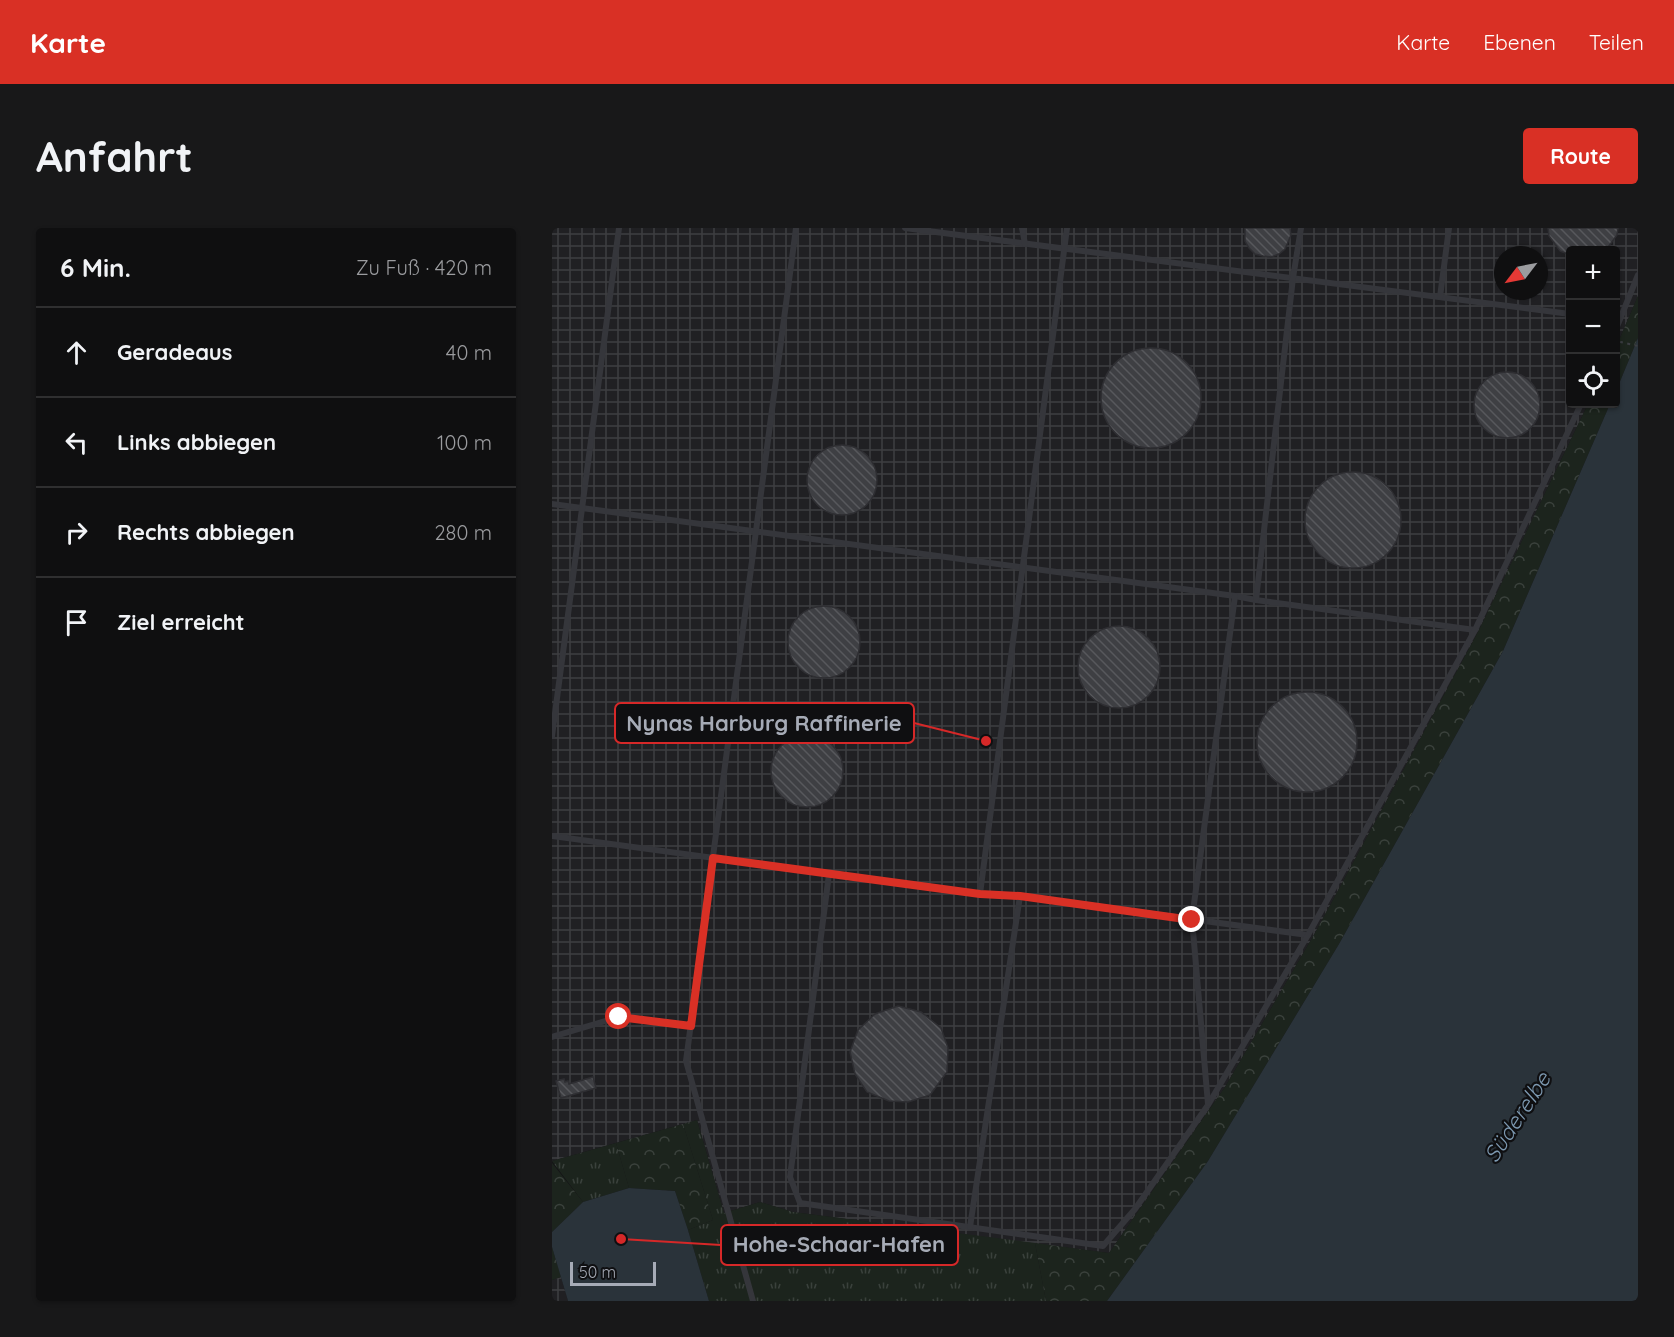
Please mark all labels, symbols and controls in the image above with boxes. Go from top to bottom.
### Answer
text: Karte [30,25,106,60]
text: Karte [1396,29,1450,55]
text: Ebenen [1483,29,1556,55]
text: Teilen [1589,29,1644,55]
button: Route [1523,128,1638,184]
text: Anfahrt [36,130,193,183]
north arrow [1494,246,1548,300]
map controls [1566,246,1620,408]
button: + [1566,246,1620,300]
text: 6 Min. [60,251,131,284]
text: Zu Fuß · 420 m [356,255,492,280]
button: − [1566,300,1620,354]
icon: ahead [60,336,93,369]
text: Geradeaus [117,338,232,366]
text: 40 m [446,340,492,365]
button: locate [1566,354,1620,408]
icon: left [60,426,93,459]
text: Links abbiegen [117,428,276,456]
text: 100 m [437,430,492,455]
icon: right [60,516,93,549]
text: Rechts abbiegen [117,518,295,546]
text: 280 m [435,520,492,545]
icon: arrive [60,606,93,639]
text: Ziel erreicht [117,608,245,636]
callout: Nynas Harburg Raffinerie [615,703,914,743]
text: Nynas Harburg Raffinerie [626,709,902,737]
route end [1178,906,1204,932]
route start [605,1003,631,1029]
water label: Süderelbe [1478,1065,1557,1167]
callout: Hohe-Schaar-Hafen [721,1225,958,1265]
text: Hohe-Schaar-Hafen [733,1230,945,1258]
scale bar [570,1259,656,1286]
text: 50 m [579,1262,616,1282]

